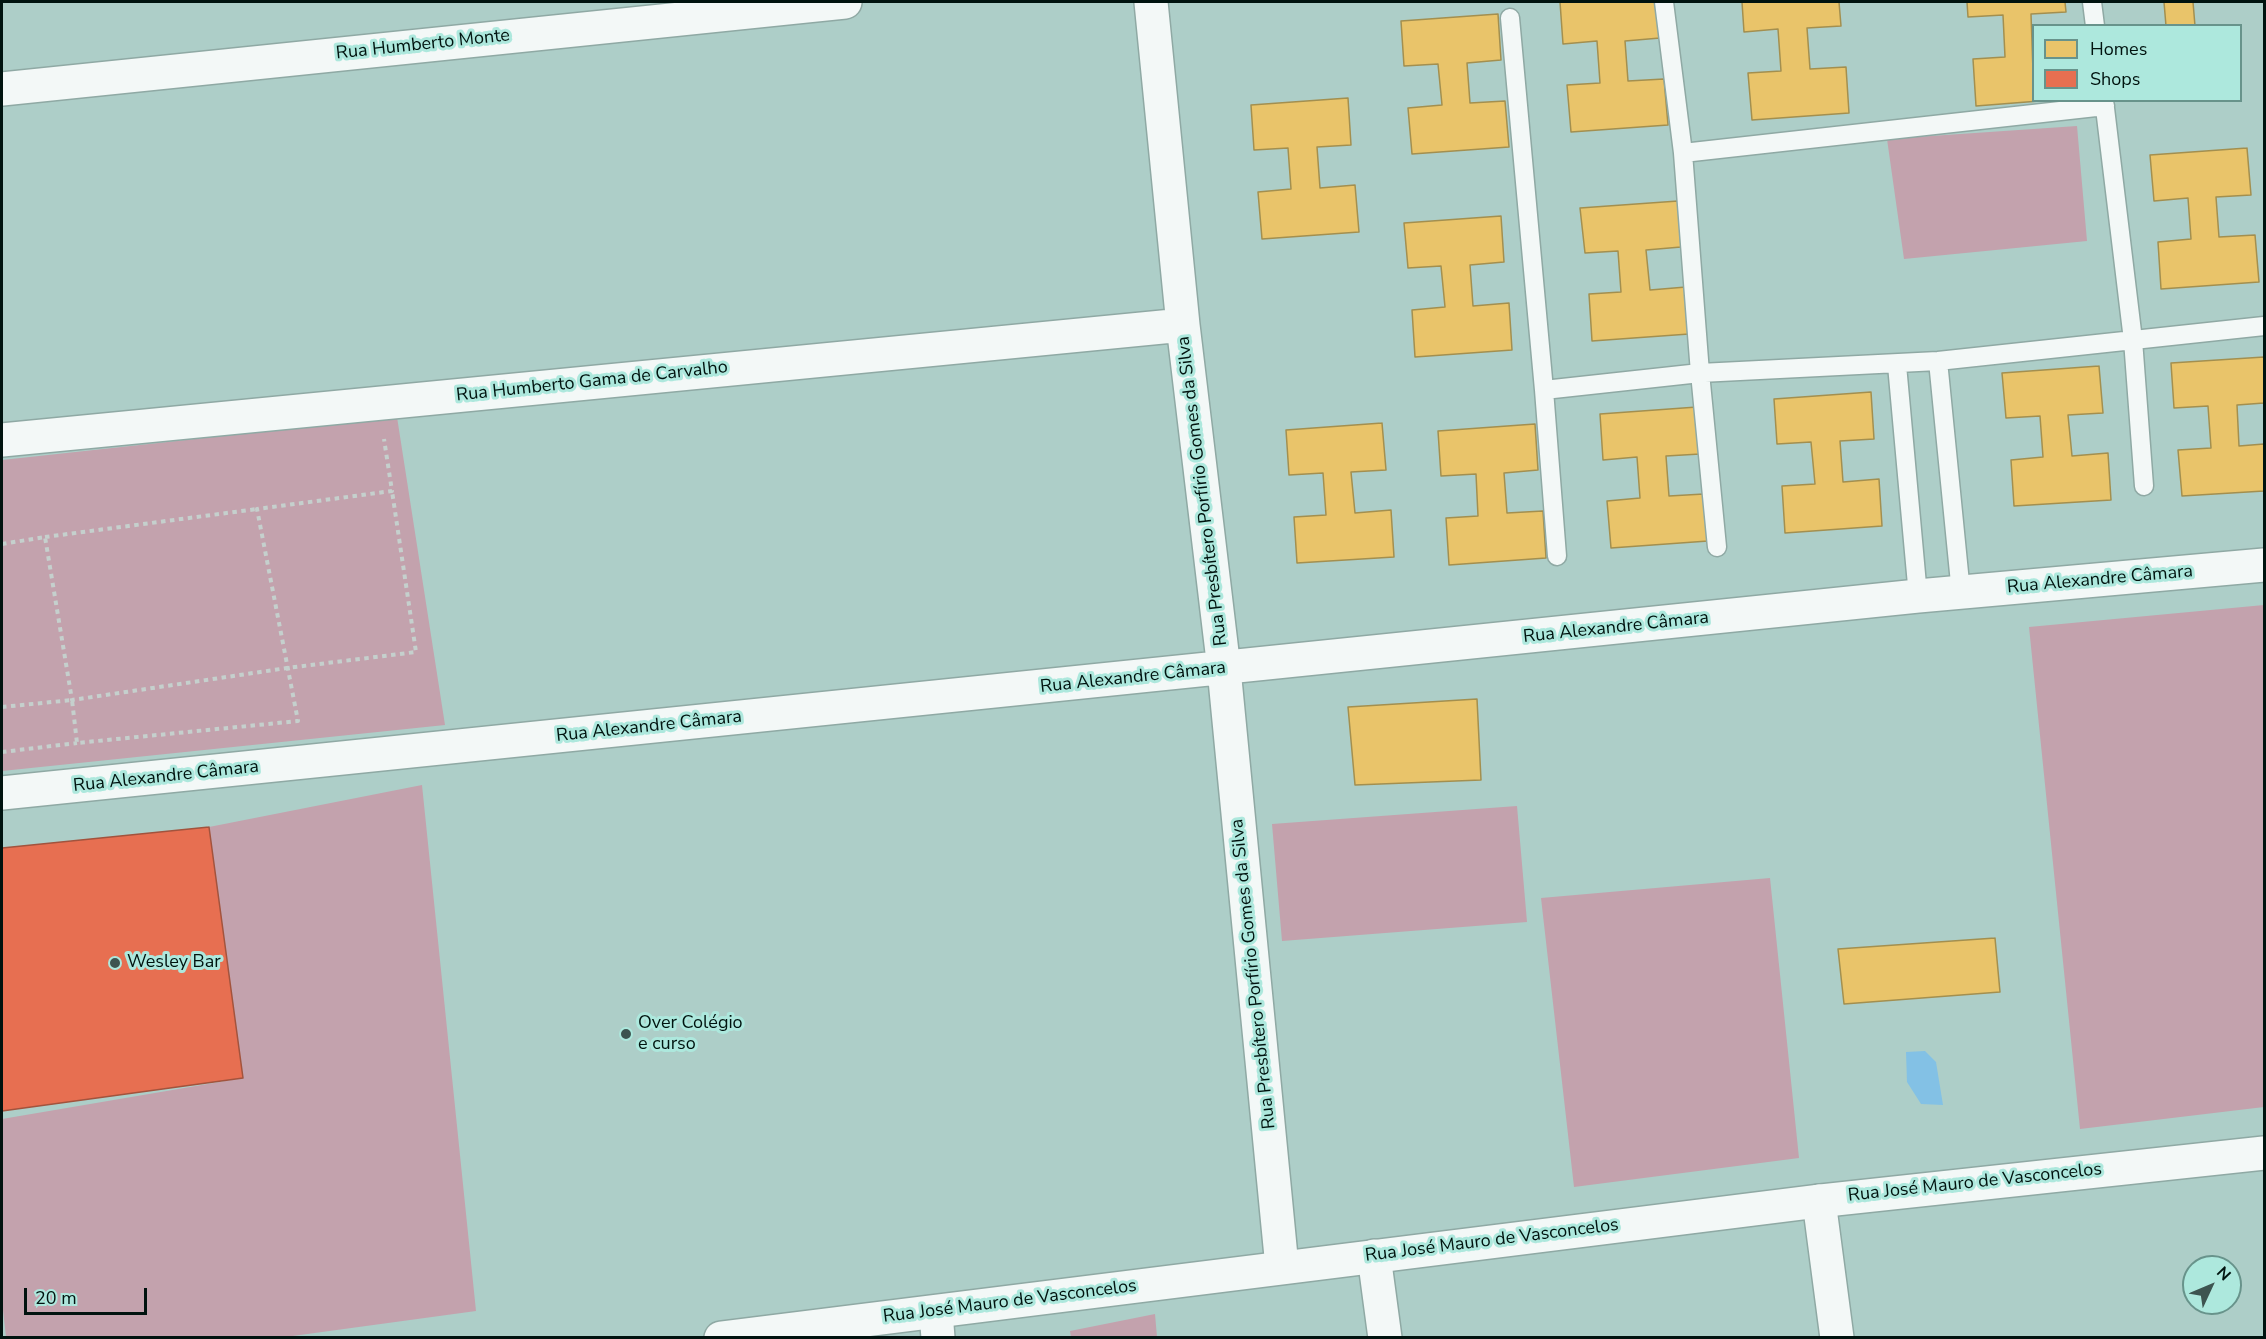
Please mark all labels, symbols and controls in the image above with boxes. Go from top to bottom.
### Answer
legend [2032,24,2242,102]
street label: Rua Humberto Monte [335,25,511,65]
text: Homes [2090,37,2147,61]
text: Shops [2090,67,2140,91]
street label: Rua Presbítero Porfírio Gomes da Silva [1173,335,1233,647]
street label: Rua Humberto Gama de Carvalho [455,357,729,407]
street label: Rua Alexandre Câmara [2006,561,2194,599]
street label: Rua Alexandre Câmara [1522,608,1710,648]
street label: Rua Alexandre Câmara [1039,658,1227,698]
street label: Rua Alexandre Câmara [555,707,743,747]
street label: Rua Alexandre Câmara [72,757,260,797]
street label: Rua Presbítero Porfírio Gomes da Silva [1227,818,1281,1130]
place label: Wesley Bar [127,952,221,974]
marker: Wesley Bar [108,956,122,970]
place label: Over Colégio e curso [638,1013,743,1056]
marker: Over Colégio e curso [619,1027,633,1041]
street label: Rua José Mauro de Vasconcelos [1847,1159,2103,1207]
street label: Rua José Mauro de Vasconcelos [1364,1215,1620,1267]
north arrow [2182,1255,2242,1315]
text: N [2211,1262,2236,1286]
scale bar [27,1276,150,1314]
street label: Rua José Mauro de Vasconcelos [882,1276,1138,1328]
text: 20 m [35,1286,77,1310]

